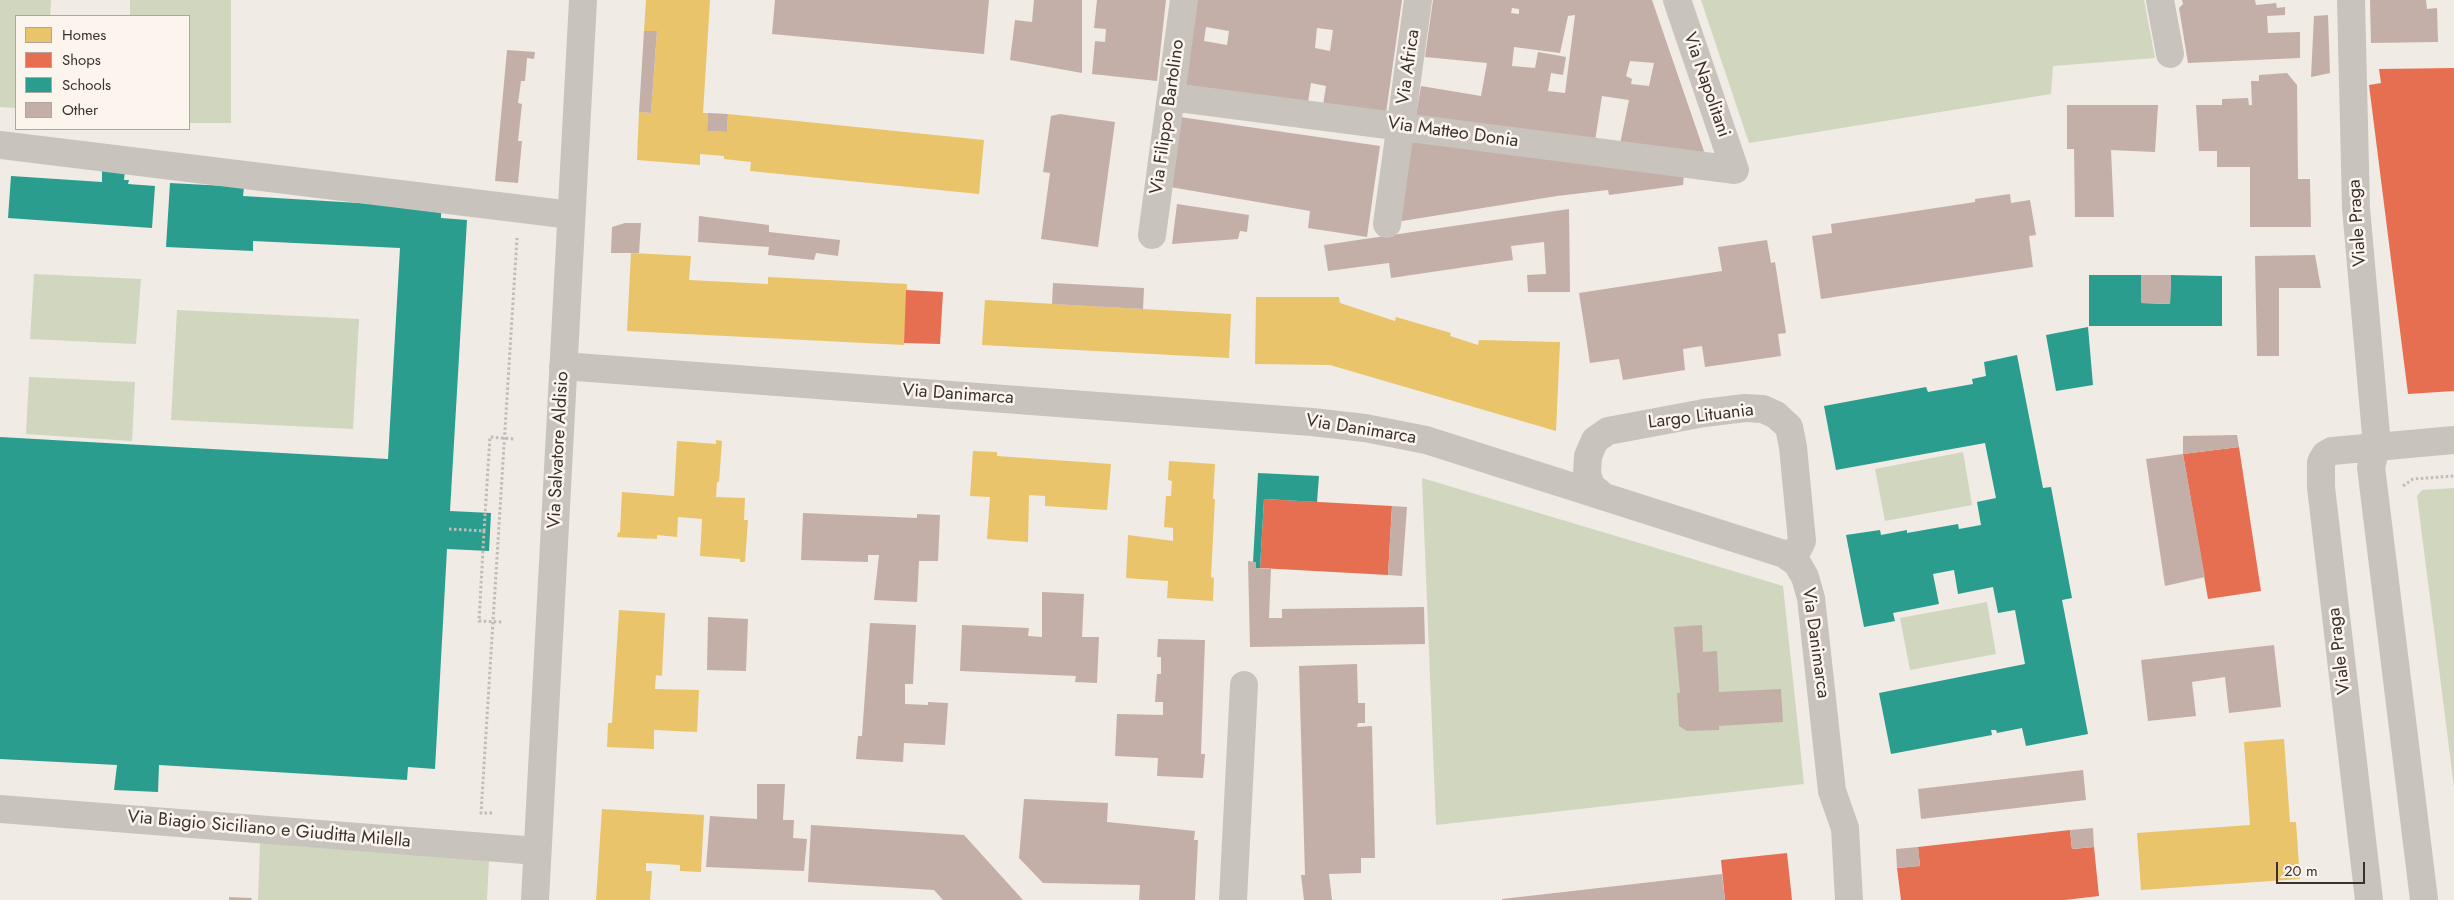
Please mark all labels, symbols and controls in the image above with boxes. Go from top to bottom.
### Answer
legend [15,15,190,130]
text: Homes [62,24,106,46]
street label: Via Africa [1393,28,1425,106]
street label: Via Napolitani [1678,30,1734,140]
street label: Via Filippo Bartolino [1146,38,1190,196]
text: Shops [62,49,101,71]
text: Schools [62,74,111,96]
text: Other [62,99,98,121]
street label: Via Matteo Donia [1386,113,1520,153]
street label: Viale Praga [2344,179,2372,267]
street label: Via Salvatore Aldisio [544,371,574,529]
street label: Via Danimarca [902,380,1014,410]
street label: Largo Lituania [1647,400,1755,434]
street label: Via Danimarca [1304,411,1418,449]
street label: Via Danimarca [1797,586,1833,700]
street label: Viale Praga [2324,606,2356,696]
street label: Via Biagio Siciliano e Giuditta Milella [127,807,411,853]
scale bar [2279,852,2368,884]
text: 20 m [2284,860,2318,882]

